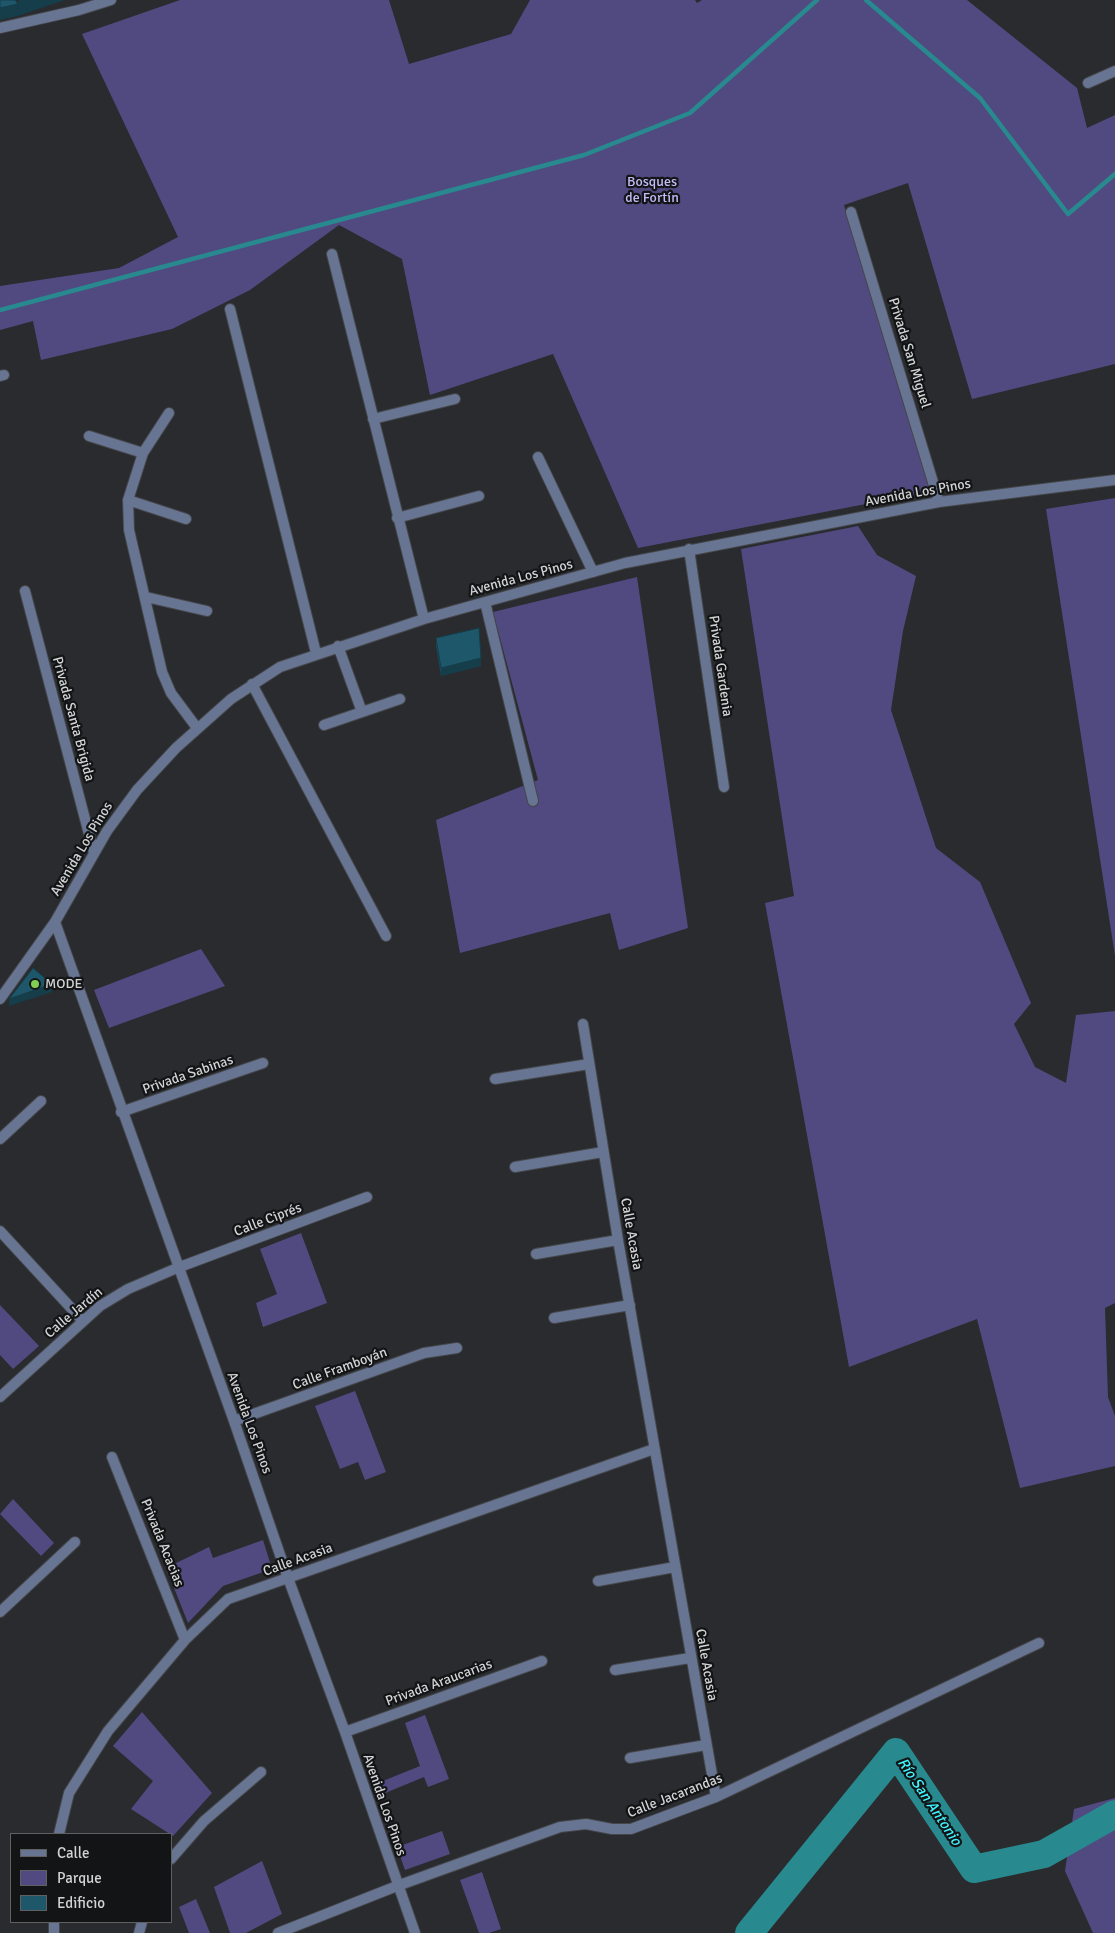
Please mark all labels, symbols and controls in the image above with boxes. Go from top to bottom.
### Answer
park label: Bosques de Fortín [625,174,679,206]
street label: Privada San Miguel [884,296,934,410]
street label: Avenida Los Pinos [864,475,972,511]
street label: Avenida Los Pinos [467,556,575,600]
street label: Privada Gardenia [705,614,735,718]
street label: Privada Santa Brigida [48,655,98,783]
street label: Avenida Los Pinos [47,799,117,899]
place label: MODE [45,976,83,992]
marker: MODE [29,978,41,990]
street label: Privada Sabinas [141,1052,235,1098]
street label: Calle Acasia [616,1197,646,1271]
street label: Calle Ciprés [232,1199,304,1241]
street label: Calle Jardín [42,1284,106,1342]
street label: Calle Framboyán [290,1344,390,1394]
street label: Avenida Los Pinos [223,1370,275,1476]
street label: Privada Acacias [137,1496,187,1590]
street label: Calle Acasia [261,1540,335,1580]
street label: Calle Acasia [691,1628,721,1702]
street label: Privada Araucarias [383,1656,495,1710]
street label: Avenida Los Pinos [359,1752,409,1858]
water label: Río San Antonio [893,1755,965,1849]
street label: Calle Jacarandas [625,1770,725,1822]
legend [10,1833,172,1923]
text: Calle [57,1844,90,1862]
text: Parque [57,1869,102,1887]
text: Edificio [57,1894,105,1912]

